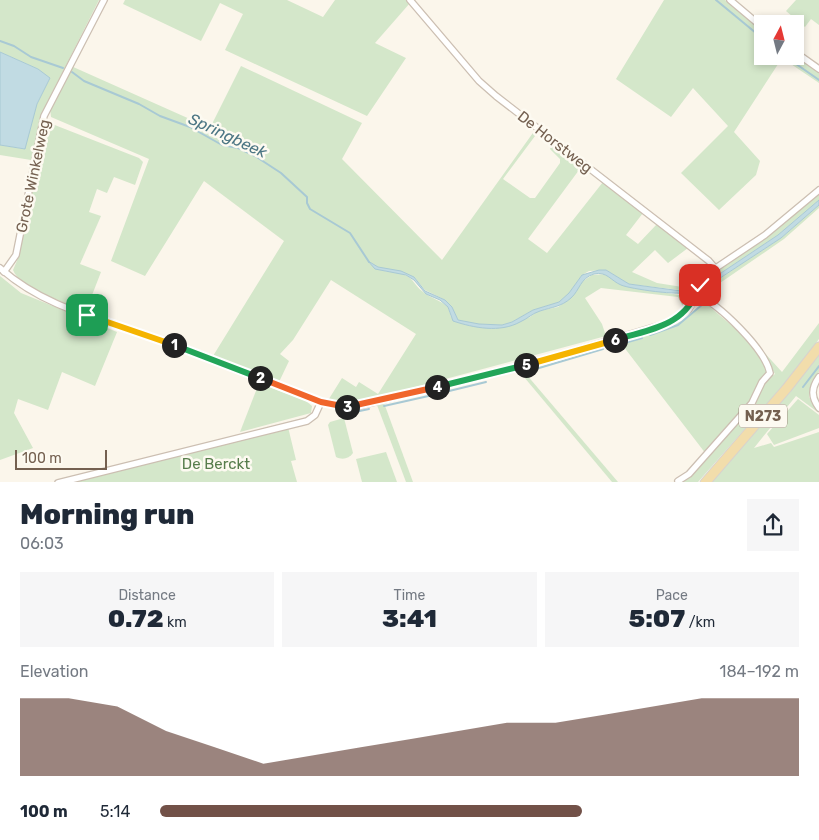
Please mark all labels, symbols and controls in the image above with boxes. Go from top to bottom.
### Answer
north arrow [754,15,804,65]
map controls [754,15,804,65]
street label: De Horstweg [514,107,596,177]
water label: Springbeek [186,109,271,162]
street label: Grote Winkelweg [12,118,54,234]
pin [679,264,721,306]
icon: check [686,271,714,299]
pin [66,294,108,336]
icon: arrive [73,301,101,329]
pin: 6 [602,328,628,352]
pin: 1 [162,332,186,358]
text: 6 [611,332,620,349]
text: 1 [171,337,178,354]
pin: 5 [514,352,538,378]
text: 5 [522,357,531,374]
pin: 2 [248,366,272,390]
text: 2 [256,370,265,387]
pin: 4 [424,374,450,400]
text: 4 [433,379,442,396]
pin: 3 [334,394,360,420]
text: 3 [343,399,352,416]
road number: N273 [739,404,787,428]
scale bar [15,448,108,471]
text: 100 m [22,450,62,467]
park label: De Berckt [182,455,250,473]
text: Morning run [20,498,194,531]
button: share [747,499,799,551]
text: 06:03 [20,534,64,553]
text: Distance [118,587,176,604]
text: Time [394,587,425,604]
text: Pace [656,587,688,604]
text: 0.72 [108,604,164,633]
text: 3:41 [382,604,437,633]
text: 5:07 [628,604,685,633]
text: km [164,614,187,631]
text: /km [685,614,715,631]
text: Elevation [20,662,89,681]
text: 184–192 m [720,662,799,681]
text: 100 m [20,802,68,821]
text: 5:14 [100,802,130,821]

